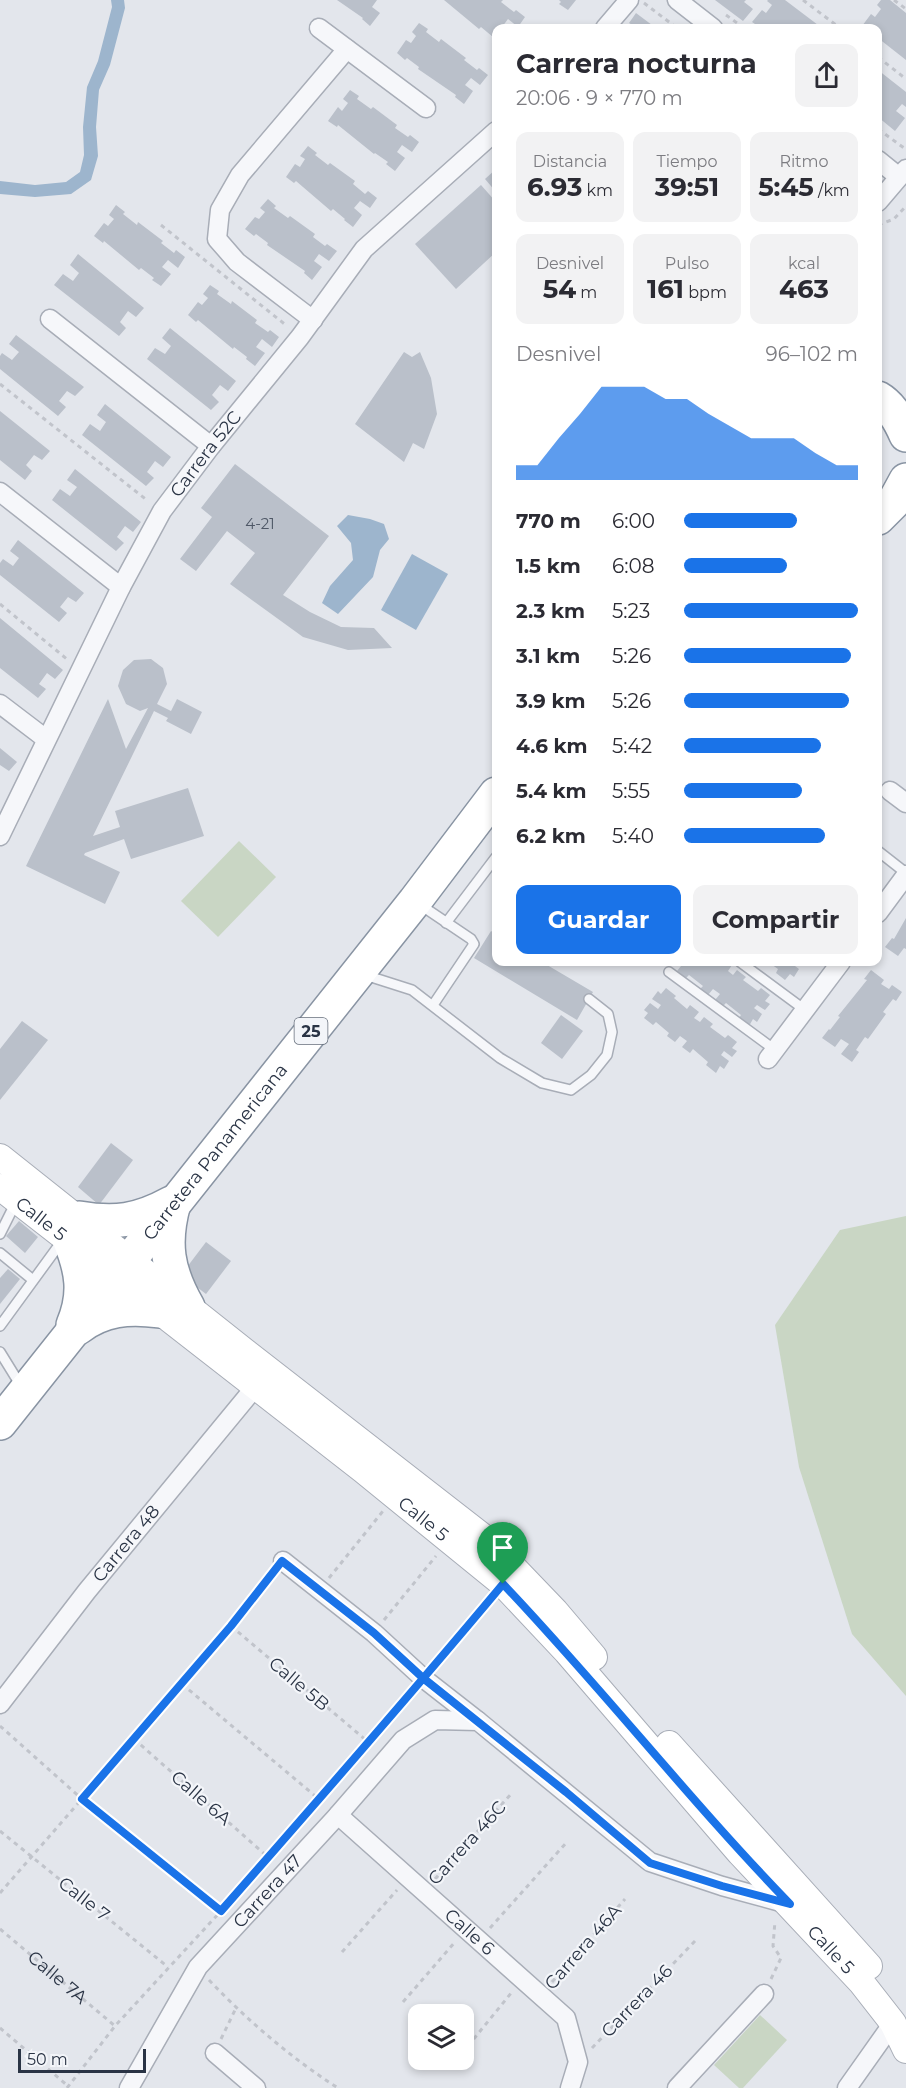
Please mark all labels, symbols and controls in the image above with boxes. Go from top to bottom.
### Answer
button: share [795,44,858,107]
text: Carrera nocturna [516,47,757,80]
text: 20:06 · 9 × 770 m [516,86,683,110]
text: Distancia [533,152,607,171]
text: Tiempo [656,152,718,171]
text: Ritmo [779,152,829,171]
text: 6.93 [527,171,582,203]
text: 39:51 [655,171,719,203]
text: 5:45 [758,171,814,203]
text: km [582,181,613,200]
text: /km [814,181,850,200]
text: Desnivel [536,254,604,273]
text: Pulso [665,254,709,273]
text: kcal [788,254,820,273]
text: 54 [543,273,576,305]
text: 161 [647,273,684,305]
text: 463 [779,273,829,305]
text: m [576,283,597,302]
text: bpm [684,283,727,302]
text: Desnivel [516,342,601,366]
text: 96–102 m [766,342,858,366]
street label: Carrera 52C [165,406,246,501]
text: 770 m [516,509,581,533]
text: 6:00 [612,509,655,533]
house number: 4-21 [245,514,275,533]
text: 1.5 km [516,554,581,578]
text: 6:08 [612,554,654,578]
text: 2.3 km [516,599,585,623]
text: 5:23 [612,599,650,623]
text: 3.1 km [516,644,580,668]
text: 5:26 [612,644,651,668]
text: 3.9 km [516,689,586,713]
text: 5:26 [612,689,651,713]
text: 4.6 km [516,734,588,758]
text: 5:42 [612,734,652,758]
text: 5.4 km [516,779,587,803]
text: 5:55 [612,779,650,803]
text: 6.2 km [516,824,586,848]
text: 5:40 [612,824,654,848]
button: Guardar [516,885,681,954]
button: Compartir [693,885,858,954]
road number: 25 [294,1018,328,1044]
street label: Carretera Panamericana [138,1059,292,1245]
street label: Calle 5 [11,1192,71,1246]
street label: Calle 5 [394,1492,453,1546]
street label: Carrera 48 [88,1501,164,1587]
pin [477,1522,528,1584]
icon: arrive [486,1531,519,1564]
street label: Calle 5B [264,1652,334,1716]
street label: Calle 6A [166,1766,236,1830]
street label: Carrera 46C [423,1796,511,1890]
street label: Carrera 47 [228,1850,307,1933]
street label: Calle 7 [54,1872,114,1926]
street label: Carrera 46A [540,1900,626,1994]
street label: Calle 6 [440,1904,499,1960]
street label: Calle 5 [803,1921,859,1979]
street label: Calle 7A [23,1946,92,2009]
street label: Carrera 46 [597,1960,677,2042]
map controls [408,2004,474,2070]
button: layers [408,2004,474,2070]
scale bar [18,2046,146,2074]
text: 50 m [27,2050,68,2069]

